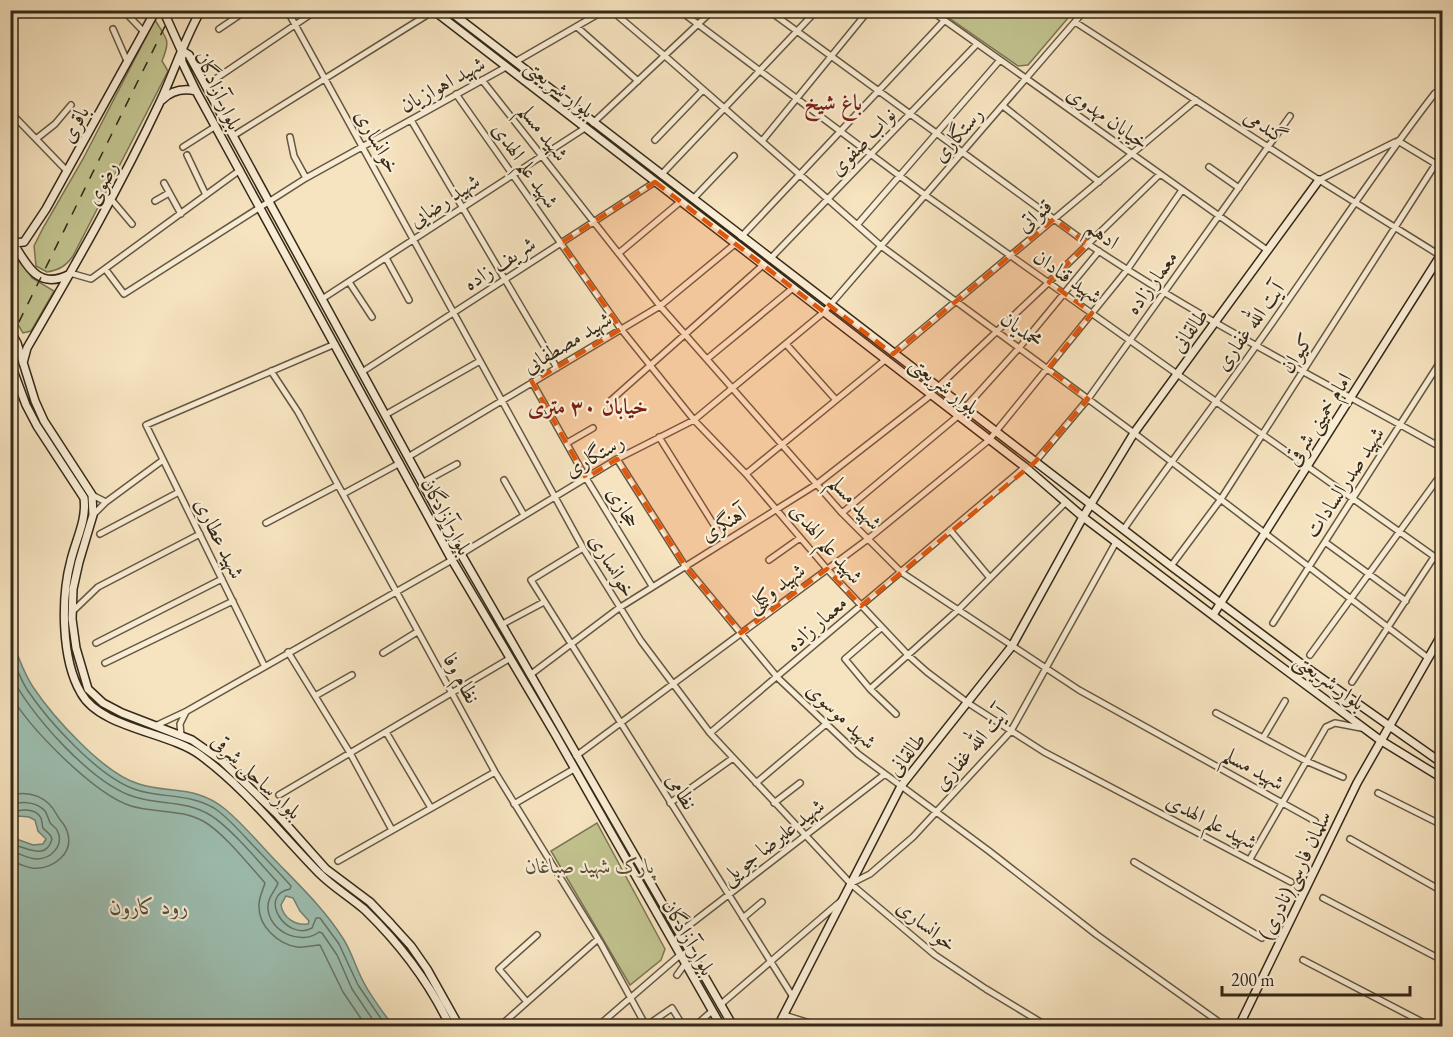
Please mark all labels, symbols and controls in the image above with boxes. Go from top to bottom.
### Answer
street label: بلوار آزادگان [189,46,249,134]
street label: شهید اهوازیان [394,49,490,119]
street label: بلوار شریعتی [518,52,600,125]
street label: خیابان مهدوی [1061,79,1154,156]
district label: باغ شیخ [804,88,862,122]
street label: شهید مسلم [507,98,575,171]
street label: باقری [53,101,95,147]
street label: نواب صفوی [823,101,901,181]
street label: رستگاری [926,101,988,167]
street label: گندمی [1239,102,1293,150]
street label: خوانساری [349,104,407,178]
street label: شهید علم الهدی [480,117,565,218]
street label: رضوی [78,156,124,210]
street label: شهید رضایی [403,167,485,234]
street label: قنواتی [1011,192,1057,238]
street label: ادهم [1077,213,1125,261]
street label: شریف زاده [458,230,541,297]
street label: شهید قنادان [1028,243,1108,310]
street label: معمار زاده [1119,244,1183,320]
street label: آیت الله غفاری [1205,273,1292,375]
street label: طالقانی [1164,302,1214,358]
street label: شهید مصطفایی [518,305,617,380]
street label: محمدیان [995,305,1049,354]
street label: کیوان [1273,328,1319,378]
street label: بلوار شریعتی [903,349,985,422]
street label: امام خمینی شرقی [1279,367,1362,473]
district label: خیابان ۳۰ متری [528,392,648,421]
street label: شهید صدرالسادات [1298,421,1391,543]
street label: رستگاری [559,427,629,483]
street label: شهید مسلم [818,469,888,541]
street label: بلوار آزادگان [415,472,479,560]
street label: حجازی [601,481,647,533]
street label: شهید عطاری [188,493,251,583]
street label: آهنگری [695,497,753,547]
street label: شهید علم الهدی [778,497,870,594]
street label: خوانساری [583,528,643,602]
street label: شهید وکیلی [740,556,812,620]
street label: معمار زاده [780,589,852,657]
street label: بلوار شریعتی [1288,646,1371,718]
street label: نظام وفا [433,648,487,710]
street label: شهید موسوی [800,676,883,755]
street label: آیت الله غفاری [924,696,1015,796]
street label: بلوار ساحلی شرقی [204,727,308,827]
street label: طالقانی [880,727,932,781]
street label: شهید مسلم [1215,740,1290,803]
street label: نظامی [660,768,704,814]
street label: شهید علم الهدی [1158,787,1262,863]
street label: شهید علیرضا جویلی [714,792,831,893]
street label: سلمان فارسی(نادری) [1251,806,1339,945]
park label: پارک شهید صباغان [525,852,657,881]
water label: رود کارون [109,892,189,921]
street label: خوانساری [891,893,963,957]
street label: بلوار آزادگان [656,894,722,980]
scale bar [1222,959,1410,997]
text: 200 m [1231,968,1275,991]

